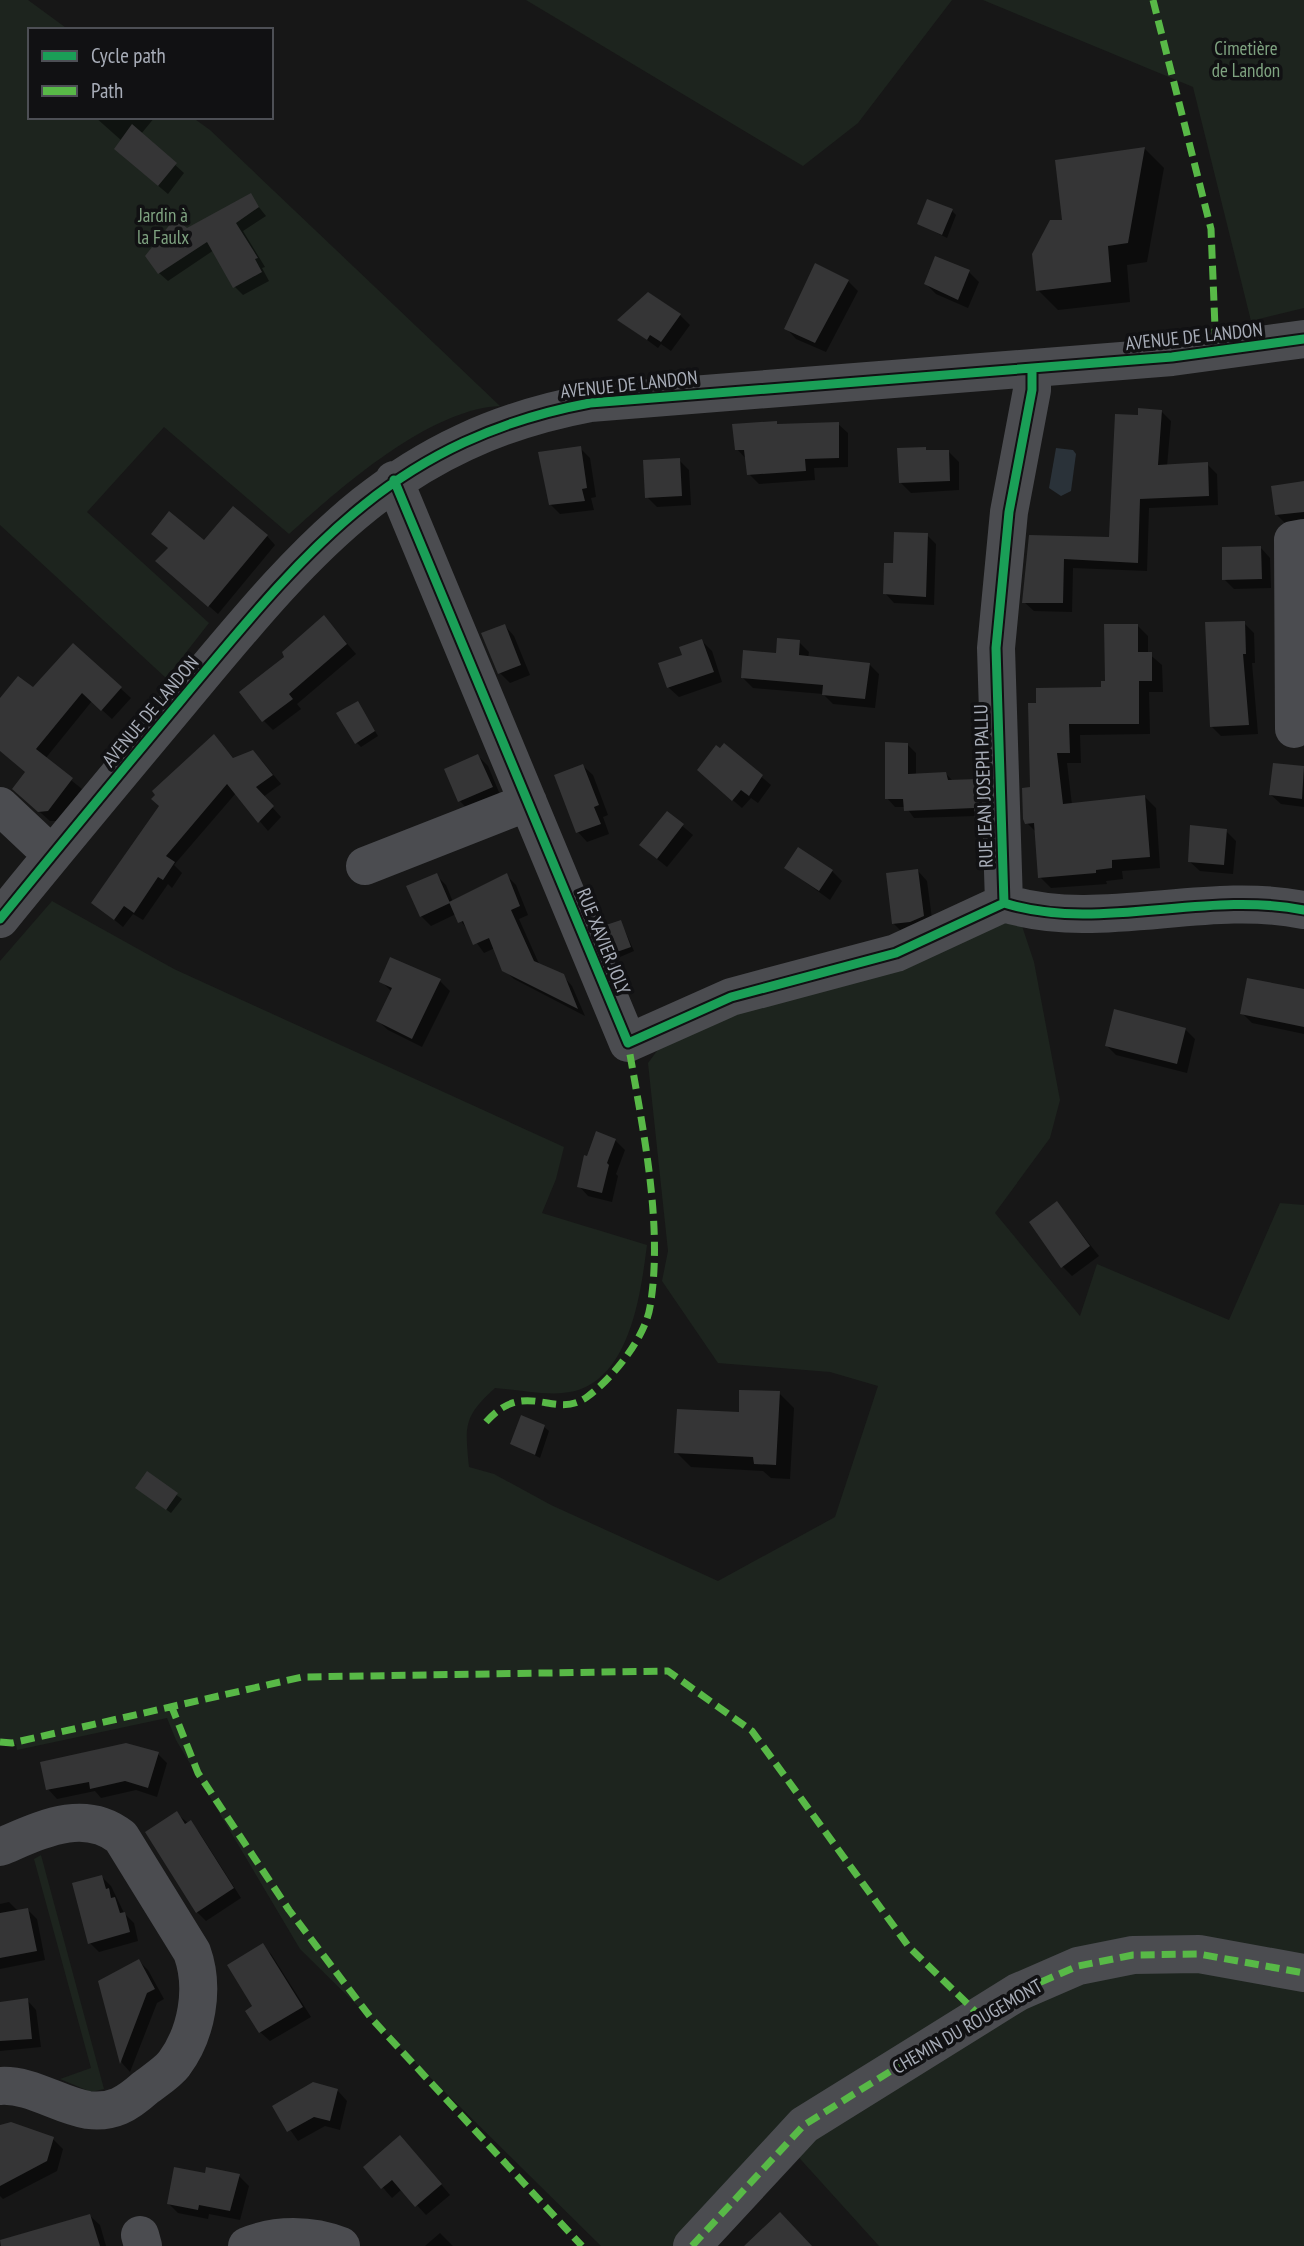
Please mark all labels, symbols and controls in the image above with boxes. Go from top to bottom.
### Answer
legend [28,28,273,119]
park label: Cimetière de Landon [1212,36,1280,82]
text: Cycle path [91,42,166,69]
text: Path [91,77,123,104]
park label: Jardin à la Faulx [137,203,189,249]
street label: AVENUE DE LANDON [1124,317,1264,355]
street label: AVENUE DE LANDON [559,365,699,403]
street label: AVENUE DE LANDON [97,651,203,771]
street label: RUE JEAN JOSEPH PALLU [968,704,998,868]
street label: RUE XAVIER JOLY [572,884,636,998]
street label: CHEMIN DU ROUGEMONT [888,1973,1047,2079]

